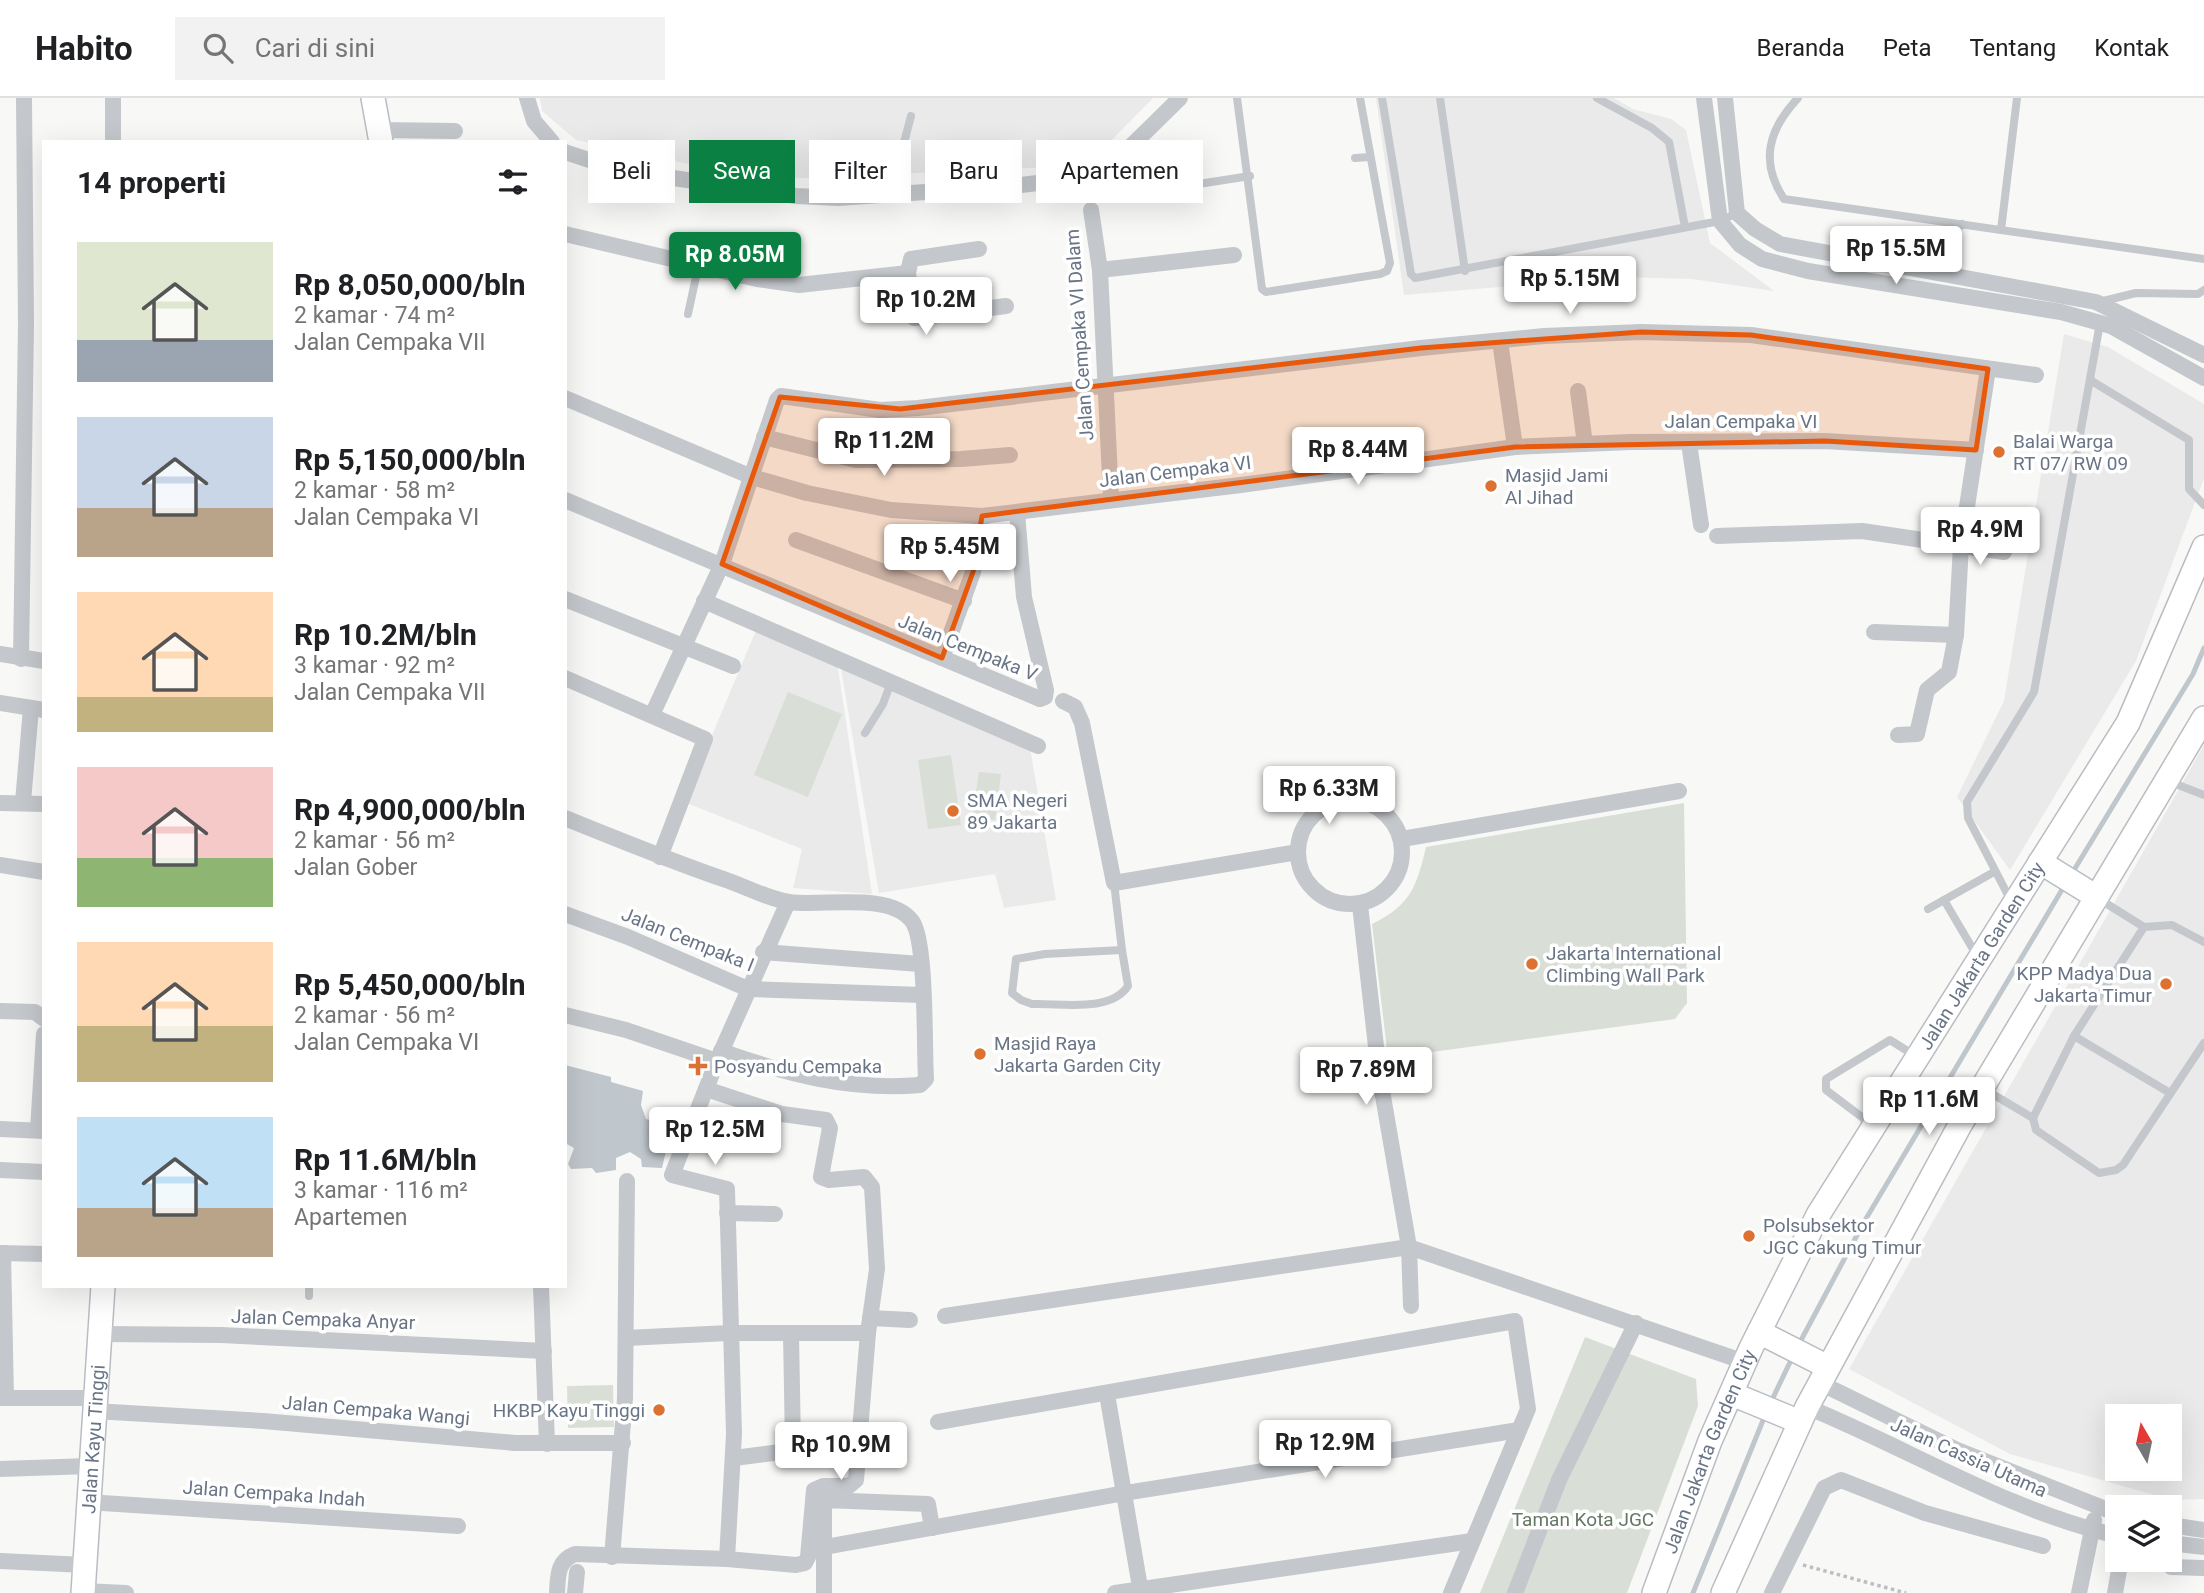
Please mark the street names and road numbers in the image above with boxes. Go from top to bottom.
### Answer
street label: Jalan Cempaka VI Dalam [1061,228,1098,442]
street label: Jalan Cempaka VI [1664,410,1818,433]
street label: Jalan Cempaka VI [1098,451,1252,492]
street label: Jalan Cempaka V [895,609,1041,686]
street label: Jalan Jakarta Garden City [1914,858,2050,1054]
street label: Jalan Cempaka I [618,902,757,977]
street label: Jalan Cempaka Anyar [230,1305,416,1334]
street label: Jalan Jakarta Garden City [1659,1346,1761,1557]
street label: Jalan Kayu Tinggi [77,1364,110,1515]
street label: Jalan Cempaka Wangi [281,1391,471,1430]
street label: Jalan Cassia Utama [1887,1413,2051,1502]
street label: Jalan Cempaka Indah [182,1476,366,1511]

